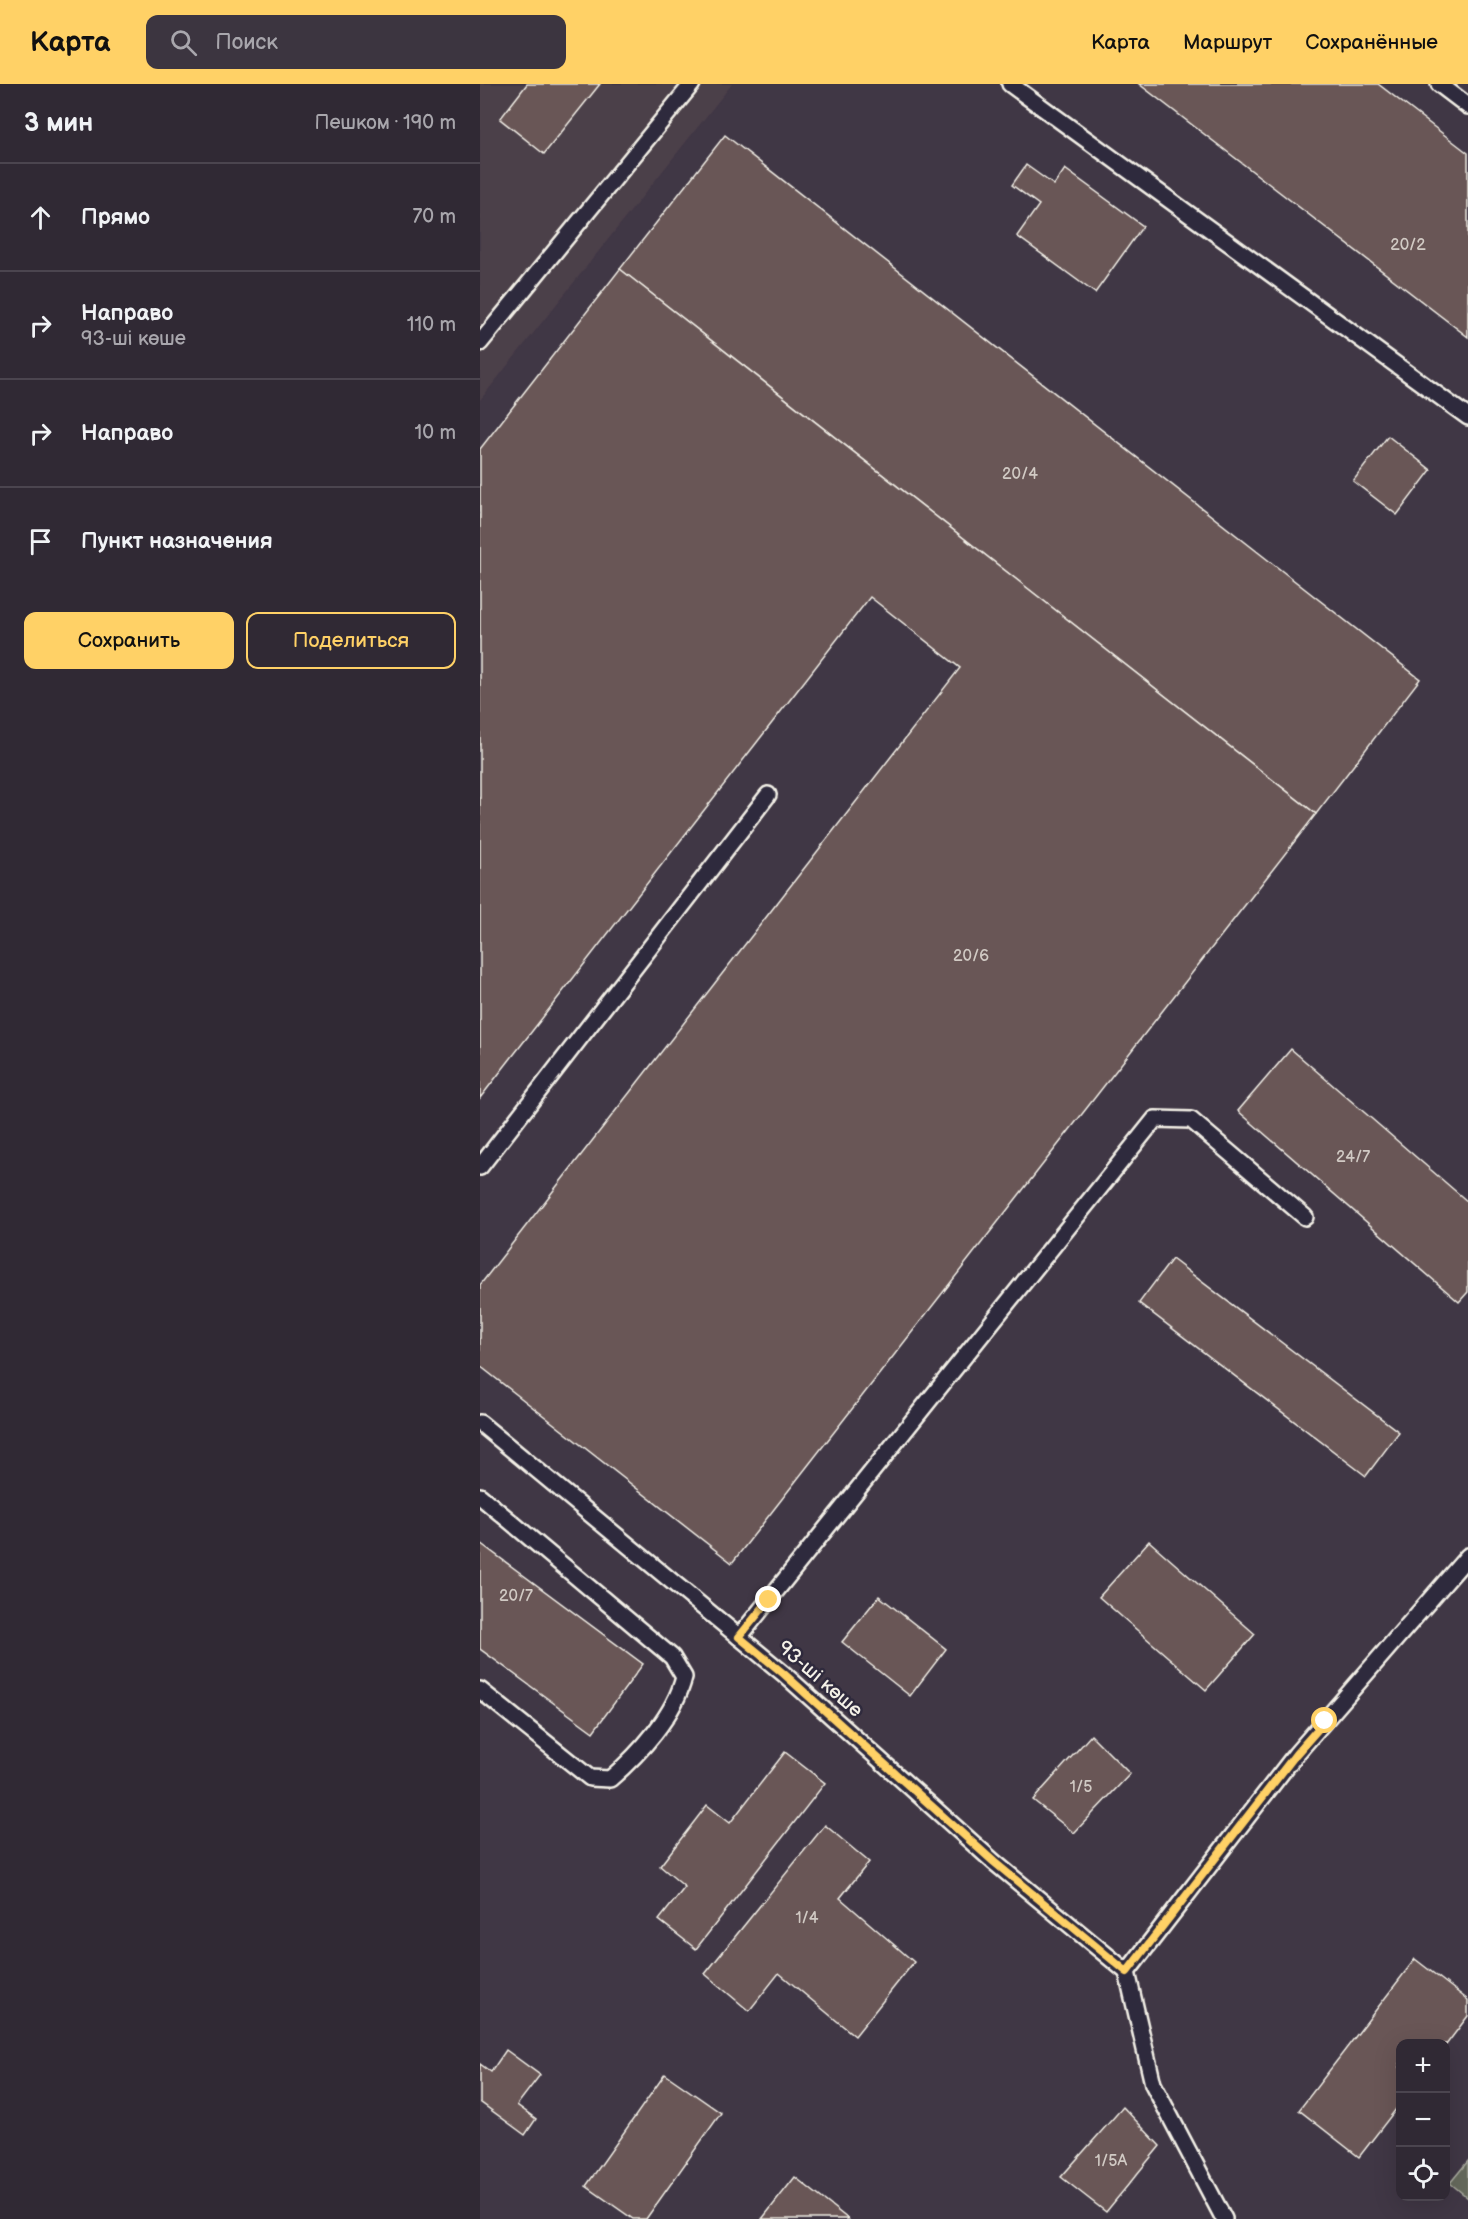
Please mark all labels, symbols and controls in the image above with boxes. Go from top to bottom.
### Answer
search box [146,15,566,69]
text: Карта [30,26,110,59]
icon: search [167,26,200,59]
text: Поиск [215,29,278,56]
text: Карта [1091,30,1150,55]
text: Маршрут [1183,30,1272,55]
text: Сохранённые [1305,30,1438,55]
text: 3 мин [24,108,93,139]
text: Пешком · 190 m [315,111,456,135]
icon: ahead [24,201,57,234]
text: Прямо [81,204,150,231]
text: 70 m [412,205,456,229]
house number: 20/2 [1390,236,1426,255]
text: Направо [81,300,173,327]
icon: right [24,309,57,342]
text: 110 m [407,313,456,337]
text: 93-ші көше [81,327,186,351]
icon: right [24,417,57,450]
text: Направо [81,420,173,447]
text: 10 m [415,421,456,445]
house number: 20/4 [1002,465,1038,484]
icon: arrive [24,525,57,558]
text: Пункт назначения [81,528,273,555]
button: Сохранить [24,612,234,669]
button: Поделиться [246,612,456,669]
house number: 20/6 [953,947,989,966]
house number: 24/7 [1336,1148,1370,1167]
route end [755,1586,781,1612]
house number: 20/7 [499,1587,533,1606]
street label: 93-ші көше [773,1636,867,1722]
route start [1311,1707,1337,1733]
house number: 1/5 [1070,1778,1092,1797]
house number: 1/4 [795,1909,819,1928]
map controls [1396,2039,1450,2201]
button: + [1396,2039,1450,2093]
button: − [1396,2093,1450,2147]
button: locate [1396,2147,1450,2201]
house number: 1/5А [1095,2152,1127,2171]

